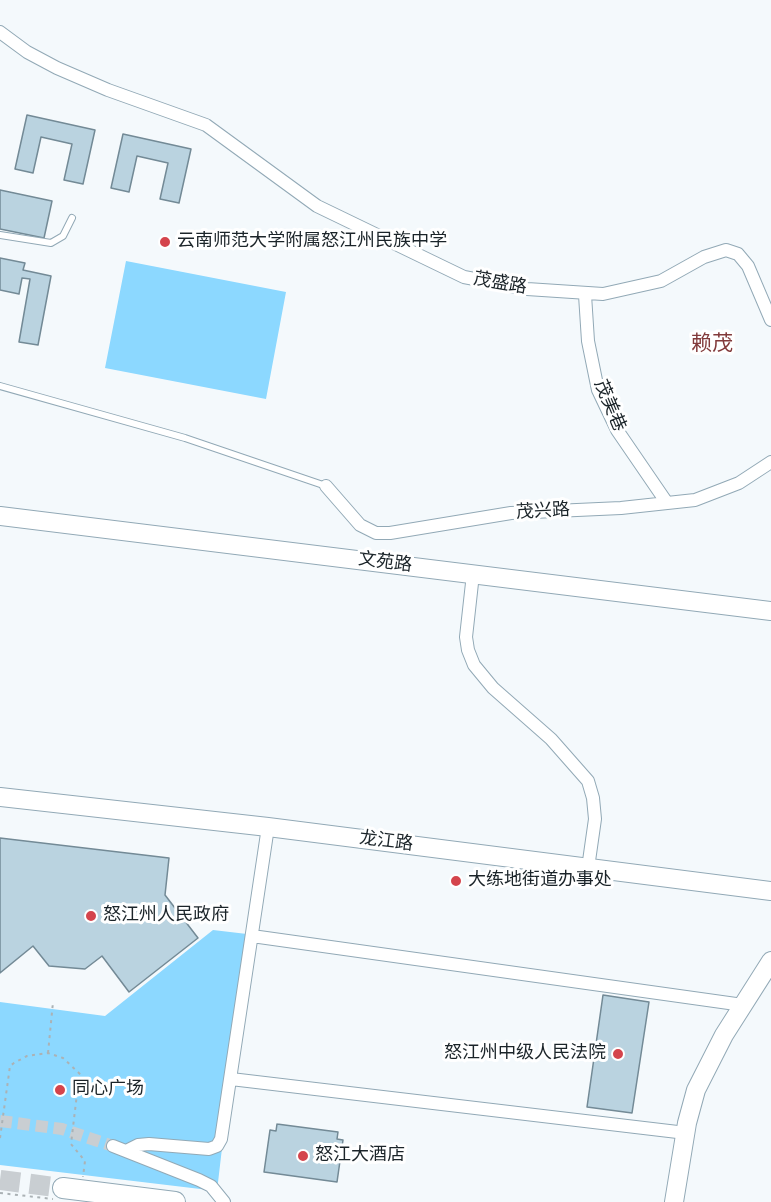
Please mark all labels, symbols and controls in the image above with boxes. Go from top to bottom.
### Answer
place label: 云南师范大学附属怒江州民族中学 [177,231,447,253]
marker: 云南师范大学附属怒江州民族中学 [158,235,172,249]
street label: 茂盛路 [472,269,528,299]
district label: 赖茂 [691,332,733,358]
street label: 茂美巷 [589,377,629,435]
street label: 茂兴路 [515,500,571,524]
street label: 文苑路 [357,549,413,577]
street label: 龙江路 [358,828,414,856]
place label: 大练地街道办事处 [468,870,612,892]
marker: 大练地街道办事处 [449,874,463,888]
place label: 怒江州人民政府 [103,905,229,927]
marker: 怒江州人民政府 [84,909,98,923]
place label: 怒江州中级人民法院 [444,1043,606,1065]
marker: 怒江州中级人民法院 [611,1047,625,1061]
place label: 同心广场 [72,1079,144,1101]
marker: 同心广场 [53,1083,67,1097]
place label: 怒江大酒店 [315,1145,405,1167]
marker: 怒江大酒店 [296,1149,310,1163]

